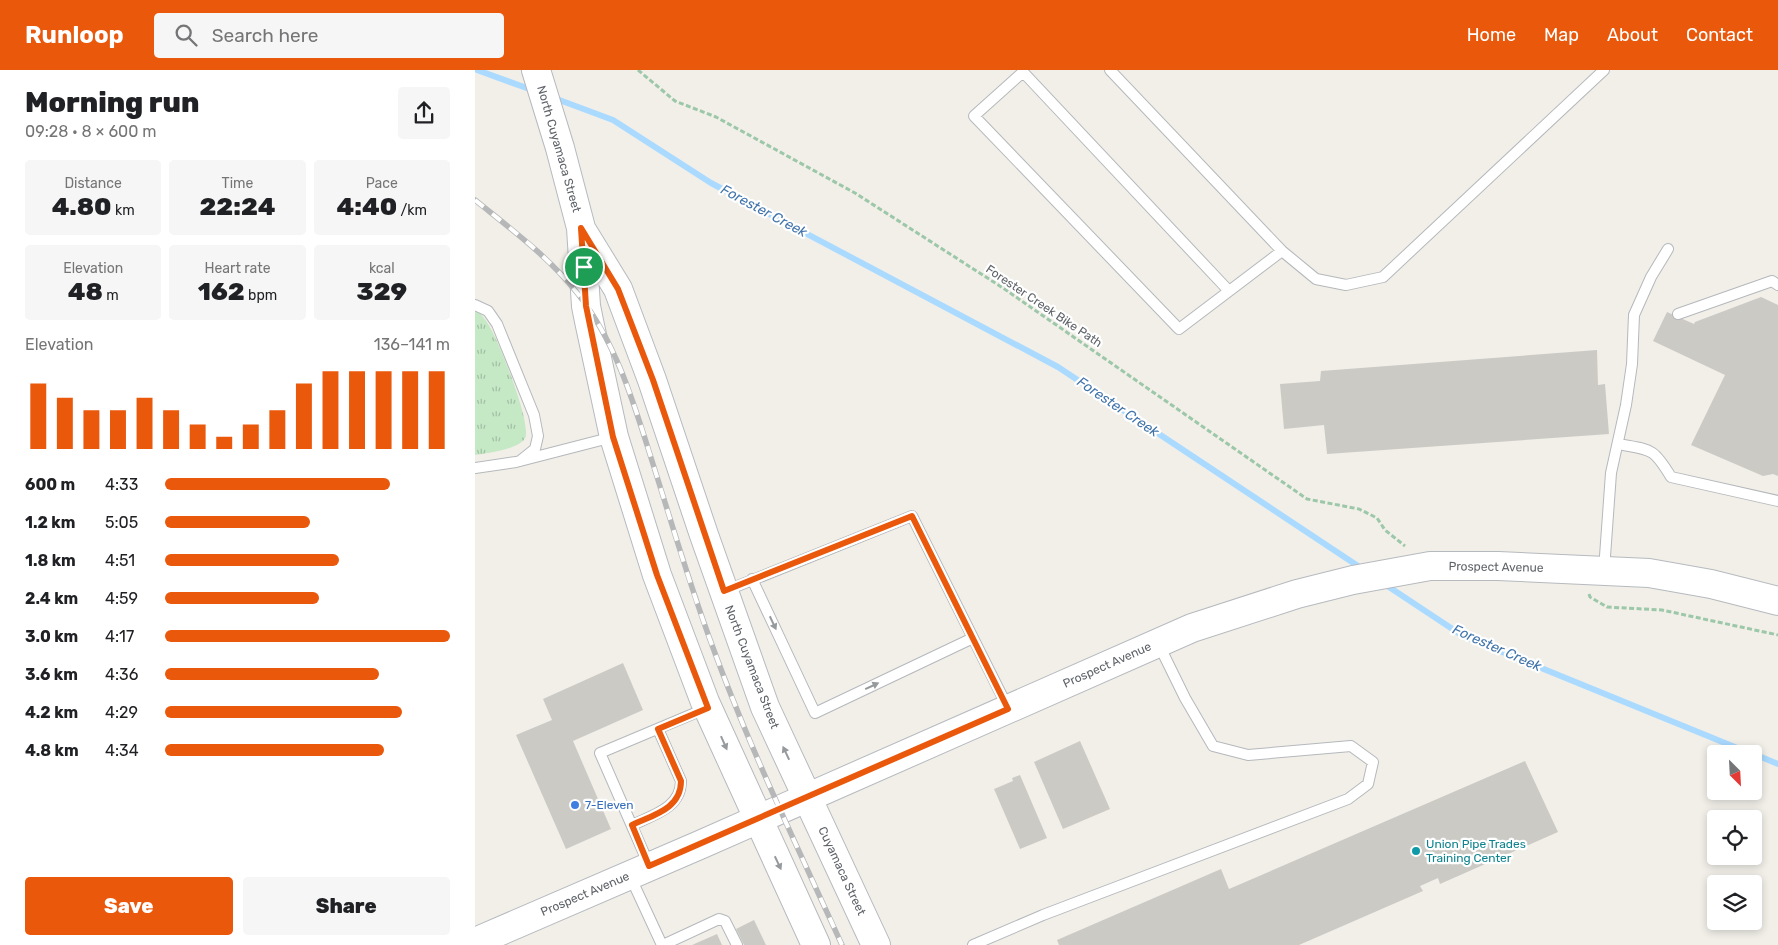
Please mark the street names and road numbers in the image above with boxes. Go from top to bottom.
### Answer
street label: North Cuyamaca Street [534,84,584,214]
street label: Forester Creek Bike Path [983,262,1105,350]
street label: Prospect Avenue [1448,559,1544,575]
street label: North Cuyamaca Street [722,603,782,731]
street label: Prospect Avenue [1061,639,1153,691]
street label: Cuyamaca Street [815,824,869,918]
street label: Prospect Avenue [539,869,632,919]

